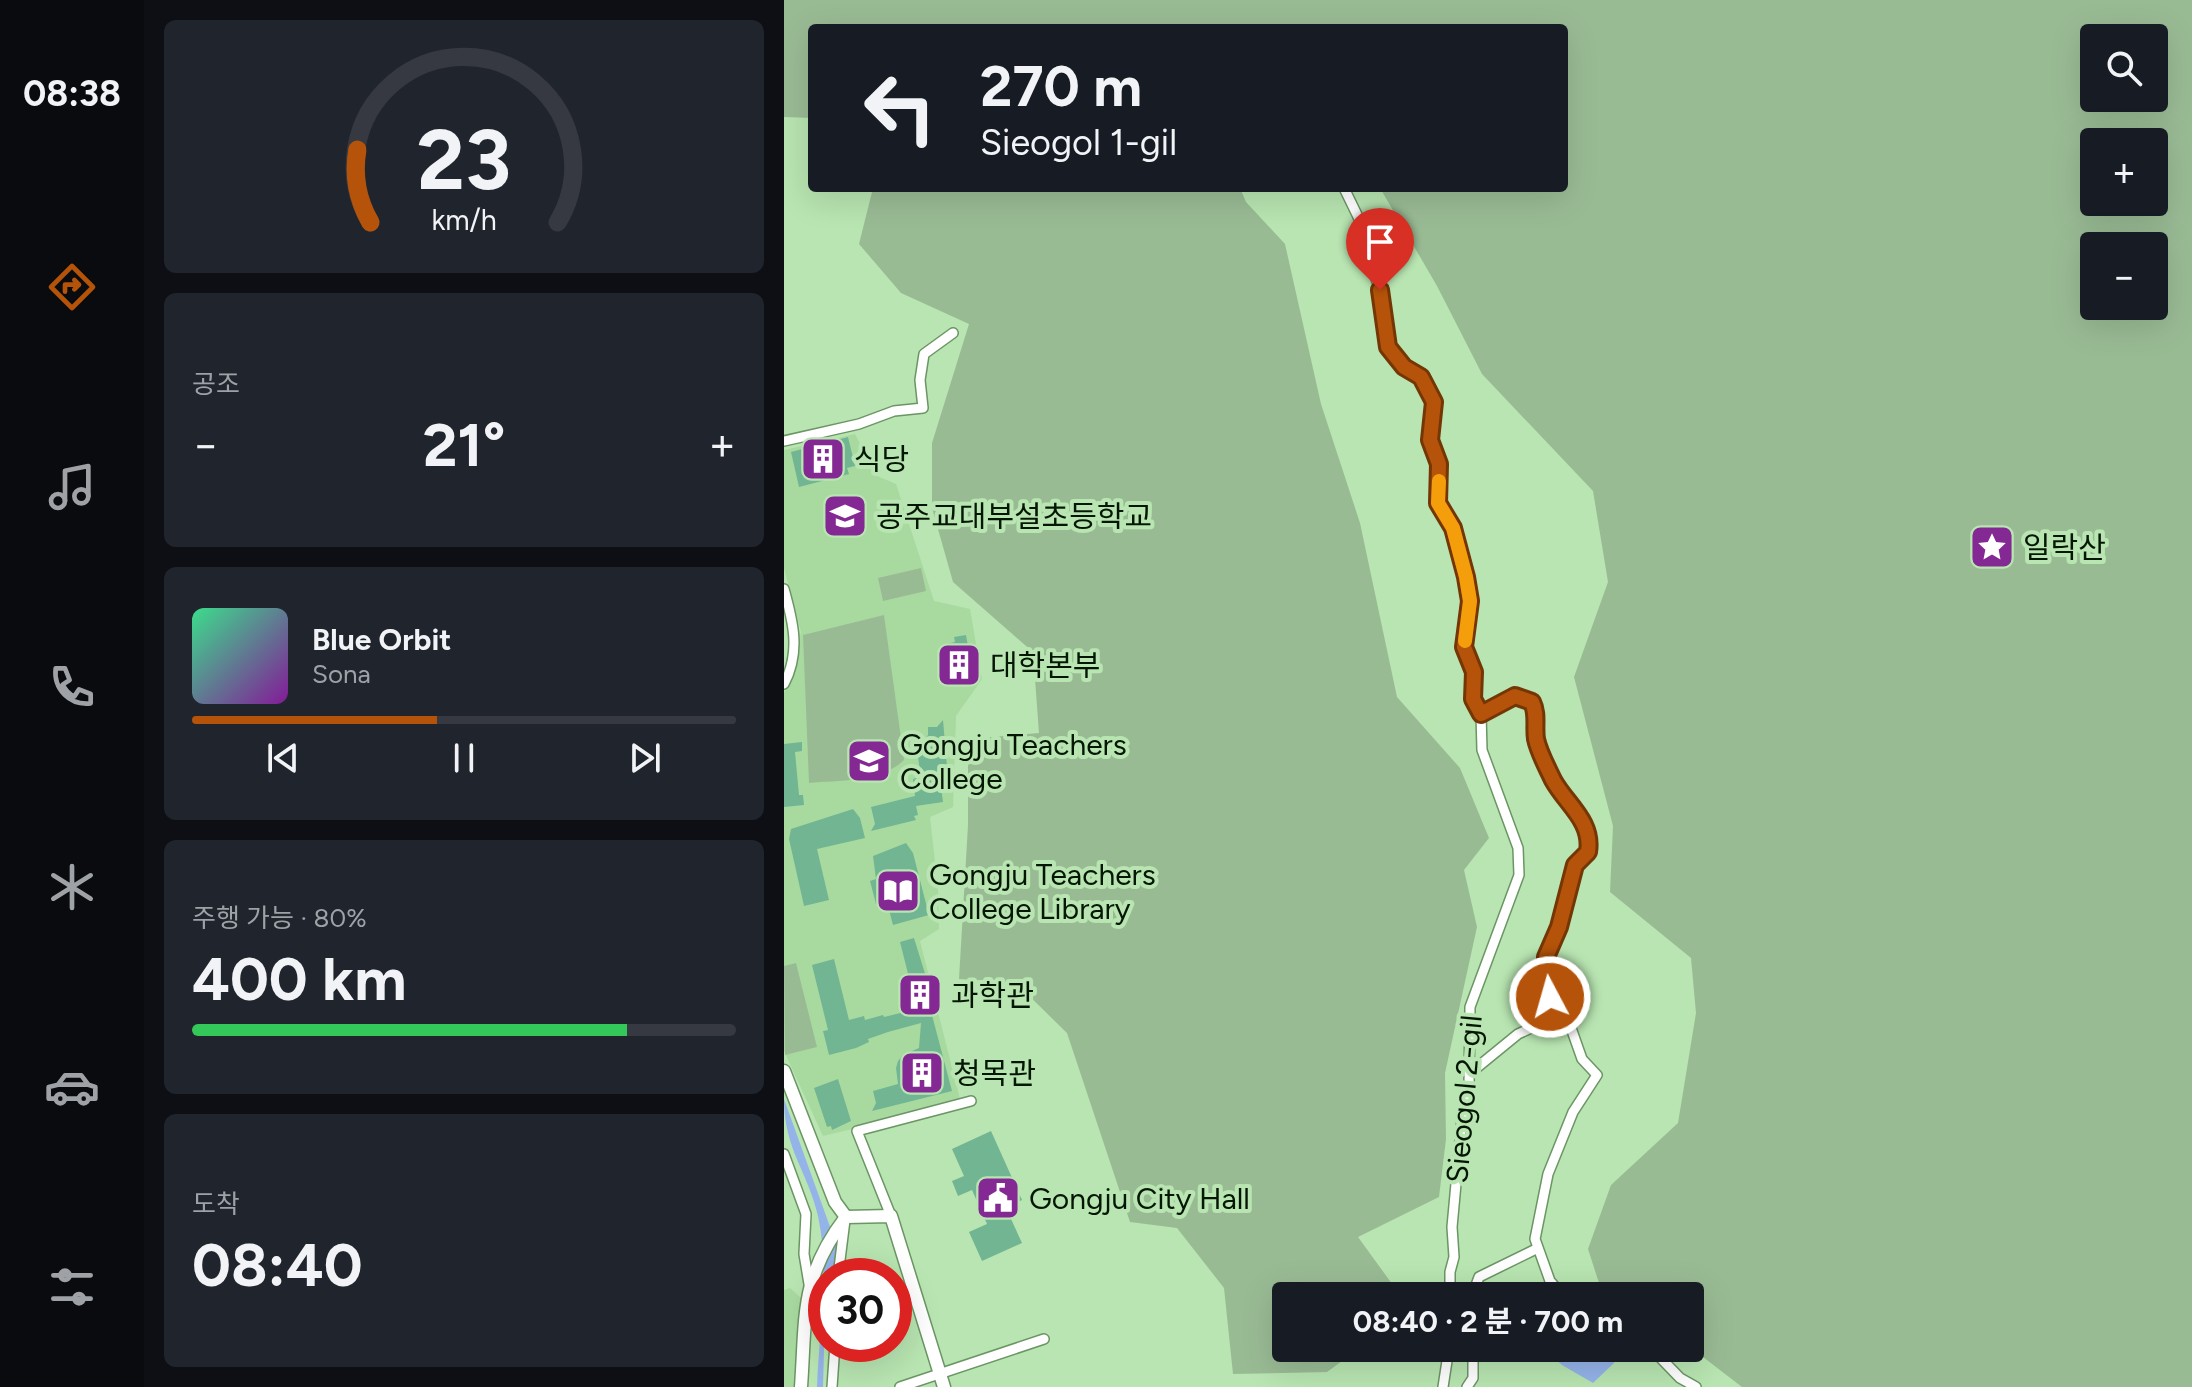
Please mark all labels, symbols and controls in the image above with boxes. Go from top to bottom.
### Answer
map controls [2080,24,2168,320]
button: search [2080,24,2168,112]
text: 270 m [980,53,1142,120]
icon: left [848,56,952,160]
text: 08:38 [23,72,121,115]
text: 23 [417,109,511,209]
text: Sieogol 1-gil [980,121,1177,164]
button: + [2080,128,2168,216]
text: km/h [431,203,497,237]
pin [1346,208,1414,290]
icon: arrive [1358,220,1402,264]
button: − [2080,232,2168,320]
icon: directions [44,259,100,315]
text: 공조 [192,368,240,400]
text: 21° [423,409,505,481]
text: − [192,418,219,471]
text: + [709,418,736,471]
building icon: 식당 [799,435,847,483]
place label: 식당 [854,441,909,478]
icon: music [44,459,100,515]
school or university icon: 공주교대부설초등학교 [821,492,869,540]
place label: 공주교대부설초등학교 [876,498,1152,535]
place icon: 일락산 [1968,523,2016,571]
place label: 일락산 [2023,529,2106,566]
text: Blue Orbit [312,621,451,658]
building icon: 대학본부 [935,641,983,689]
place label: 대학본부 [990,647,1100,684]
text: Sona [312,658,371,690]
icon: phone [44,659,100,715]
place label: Gongju Teachers College [900,726,1127,797]
icon: previous [261,736,305,780]
icon: pause [442,736,486,780]
icon: next [623,736,667,780]
school or university icon: Gongju Teachers College [845,737,893,785]
place label: Gongju Teachers College Library [929,856,1156,927]
icon: climate [44,859,100,915]
library icon: Gongju Teachers College Library [874,867,922,915]
text: 주행 가능 · 80% [192,902,367,934]
text: 400 km [192,943,407,1015]
position arrow [1508,955,1592,1039]
building icon: 과학관 [896,971,944,1019]
place label: 과학관 [951,977,1034,1014]
street label: Sieogol 2-gil [1438,1013,1490,1185]
building icon: 청목관 [898,1049,946,1097]
place label: 청목관 [953,1055,1036,1092]
icon: car [44,1059,100,1115]
public building icon: Gongju City Hall [974,1174,1022,1222]
place label: Gongju City Hall [1029,1180,1250,1217]
text: 도착 [192,1188,240,1220]
text: 08:40 [192,1229,363,1301]
speed limit sign: 30 [808,1258,912,1362]
icon: filters [44,1259,100,1315]
text: 08:40 · 2 분 · 700 m [1353,1303,1623,1340]

